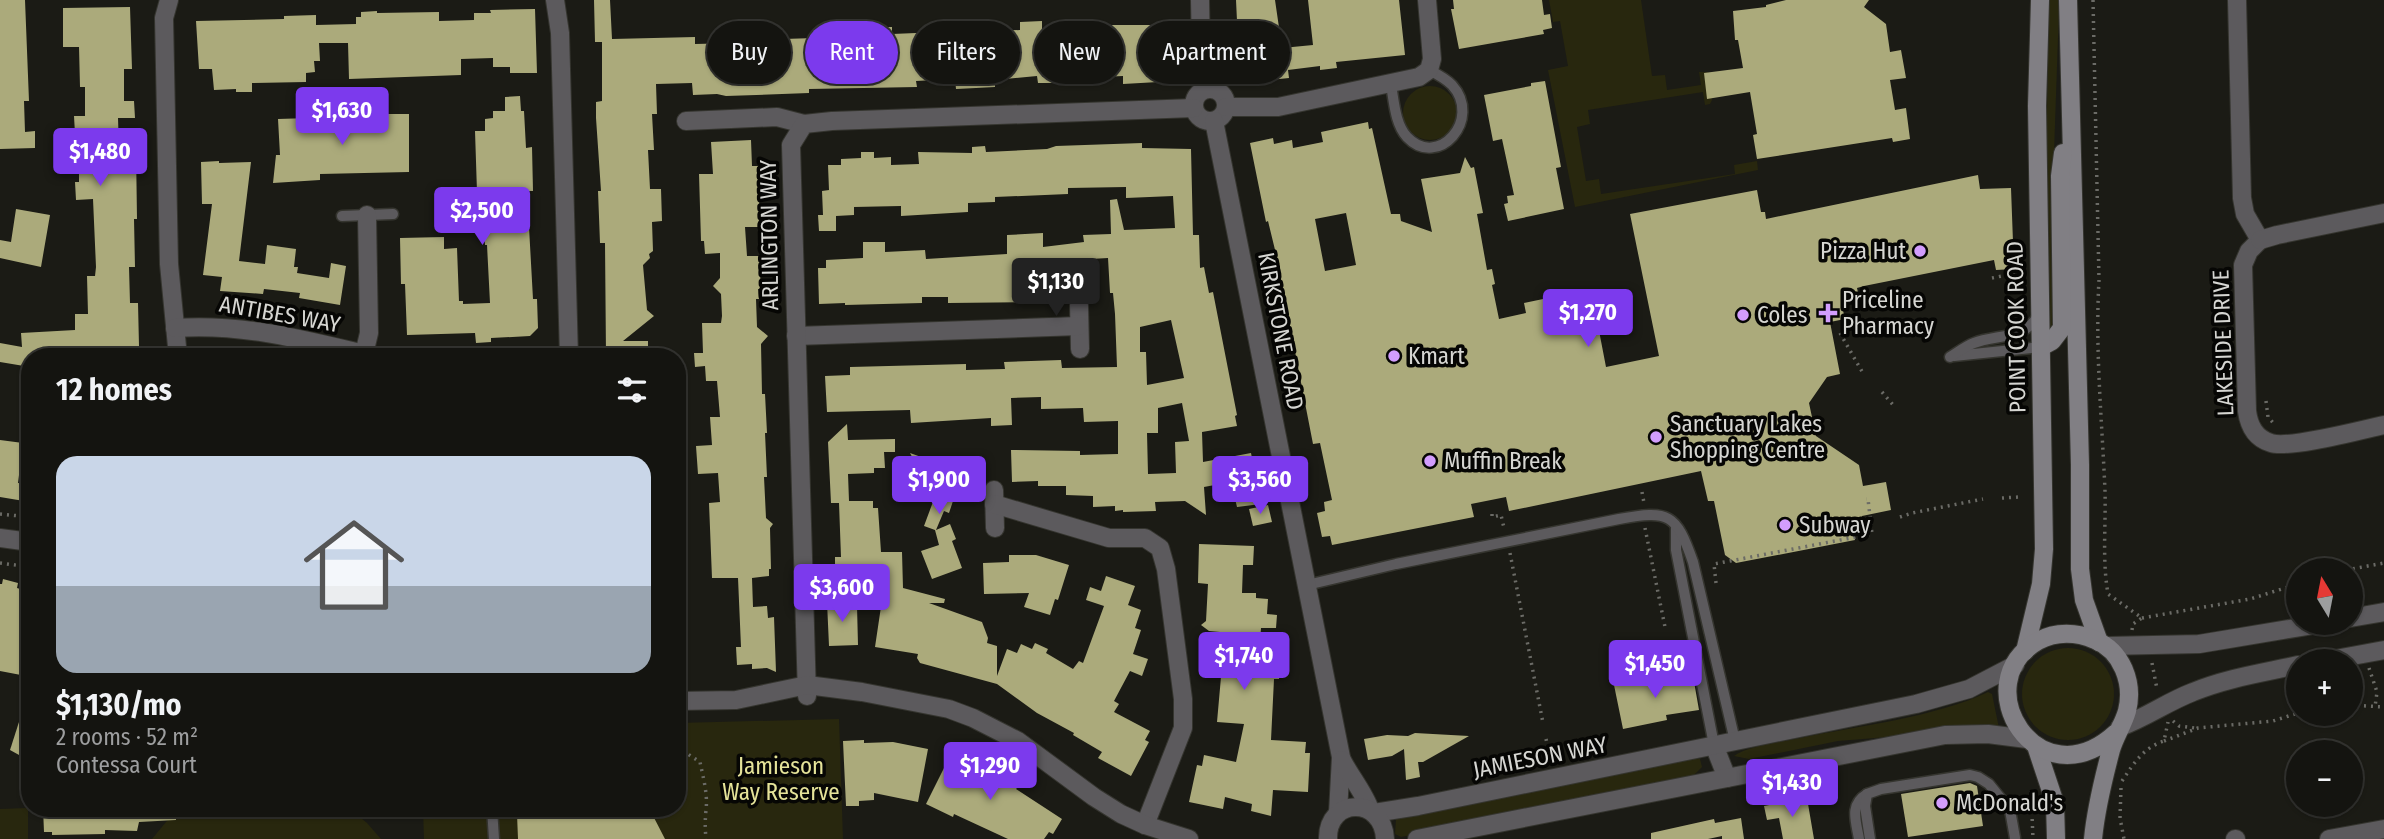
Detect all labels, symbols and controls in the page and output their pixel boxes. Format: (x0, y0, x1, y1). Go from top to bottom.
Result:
chip: Buy (707, 21, 791, 84)
chip: Rent (805, 21, 898, 84)
chip: Filters (912, 21, 1020, 84)
chip: New (1034, 21, 1124, 84)
chip: Apartment (1138, 21, 1290, 84)
pin: $1,630 (285, 88, 399, 147)
text: $1,630 (312, 96, 372, 124)
pin: $1,480 (43, 128, 157, 188)
text: $1,480 (69, 137, 131, 165)
street label: ARLINGTON WAY (754, 159, 784, 311)
pin: $2,500 (425, 188, 539, 247)
text: $2,500 (450, 196, 514, 224)
place label: Pizza Hut (1820, 237, 1906, 265)
street label: POINT COOK ROAD (2000, 241, 2032, 413)
marker: Pizza Hut (1912, 243, 1928, 259)
street label: KIRKSTONE ROAD (1252, 250, 1310, 412)
pin: $1,130 (999, 258, 1113, 318)
text: $1,130 (1028, 267, 1084, 295)
street label: LAKESIDE DRIVE (2206, 269, 2240, 417)
place label: Priceline Pharmacy (1842, 286, 1935, 340)
street label: ANTIBES WAY (217, 290, 343, 339)
pin: $1,270 (1531, 290, 1645, 349)
text: $1,270 (1559, 298, 1617, 326)
place label: Coles (1757, 301, 1808, 329)
marker: Priceline Pharmacy (1820, 305, 1836, 321)
marker: Coles (1735, 307, 1751, 323)
place label: Kmart (1408, 342, 1465, 370)
marker: Kmart (1386, 348, 1402, 364)
icon: filters (613, 371, 651, 409)
text: 12 homes (56, 372, 172, 408)
place label: Sanctuary Lakes Shopping Centre (1670, 410, 1825, 464)
marker: Sanctuary Lakes Shopping Centre (1648, 429, 1664, 445)
place label: Muffin Break (1444, 447, 1562, 475)
marker: Muffin Break (1422, 453, 1438, 469)
pin: $1,900 (882, 456, 996, 516)
pin: $3,560 (1203, 456, 1317, 516)
text: $1,900 (908, 465, 970, 493)
text: $3,560 (1228, 465, 1292, 493)
icon: home (291, 502, 417, 628)
place label: Subway (1799, 511, 1871, 539)
marker: Subway (1777, 517, 1793, 533)
north arrow (2286, 558, 2362, 635)
map controls (2286, 558, 2363, 817)
pin: $3,600 (785, 564, 899, 624)
text: $3,600 (810, 573, 874, 601)
pin: $1,740 (1187, 632, 1301, 692)
pin: $1,450 (1598, 640, 1712, 700)
text: $1,740 (1214, 641, 1274, 669)
text: $1,450 (1625, 649, 1685, 677)
button: + (2286, 649, 2363, 726)
text: $1,130/mo (56, 687, 182, 723)
text: 2 rooms · 52 m² (56, 723, 198, 751)
street label: JAMIESON WAY (1470, 730, 1610, 784)
button: − (2286, 740, 2363, 817)
pin: $1,290 (933, 742, 1047, 802)
text: Contessa Court (56, 751, 197, 779)
text: $1,290 (960, 751, 1020, 779)
park label: Jamieson Way Reserve (722, 752, 840, 806)
pin: $1,430 (1735, 760, 1849, 819)
text: $1,430 (1762, 768, 1822, 796)
place label: McDonald's (1956, 789, 2064, 817)
marker: McDonald's (1934, 795, 1950, 811)

